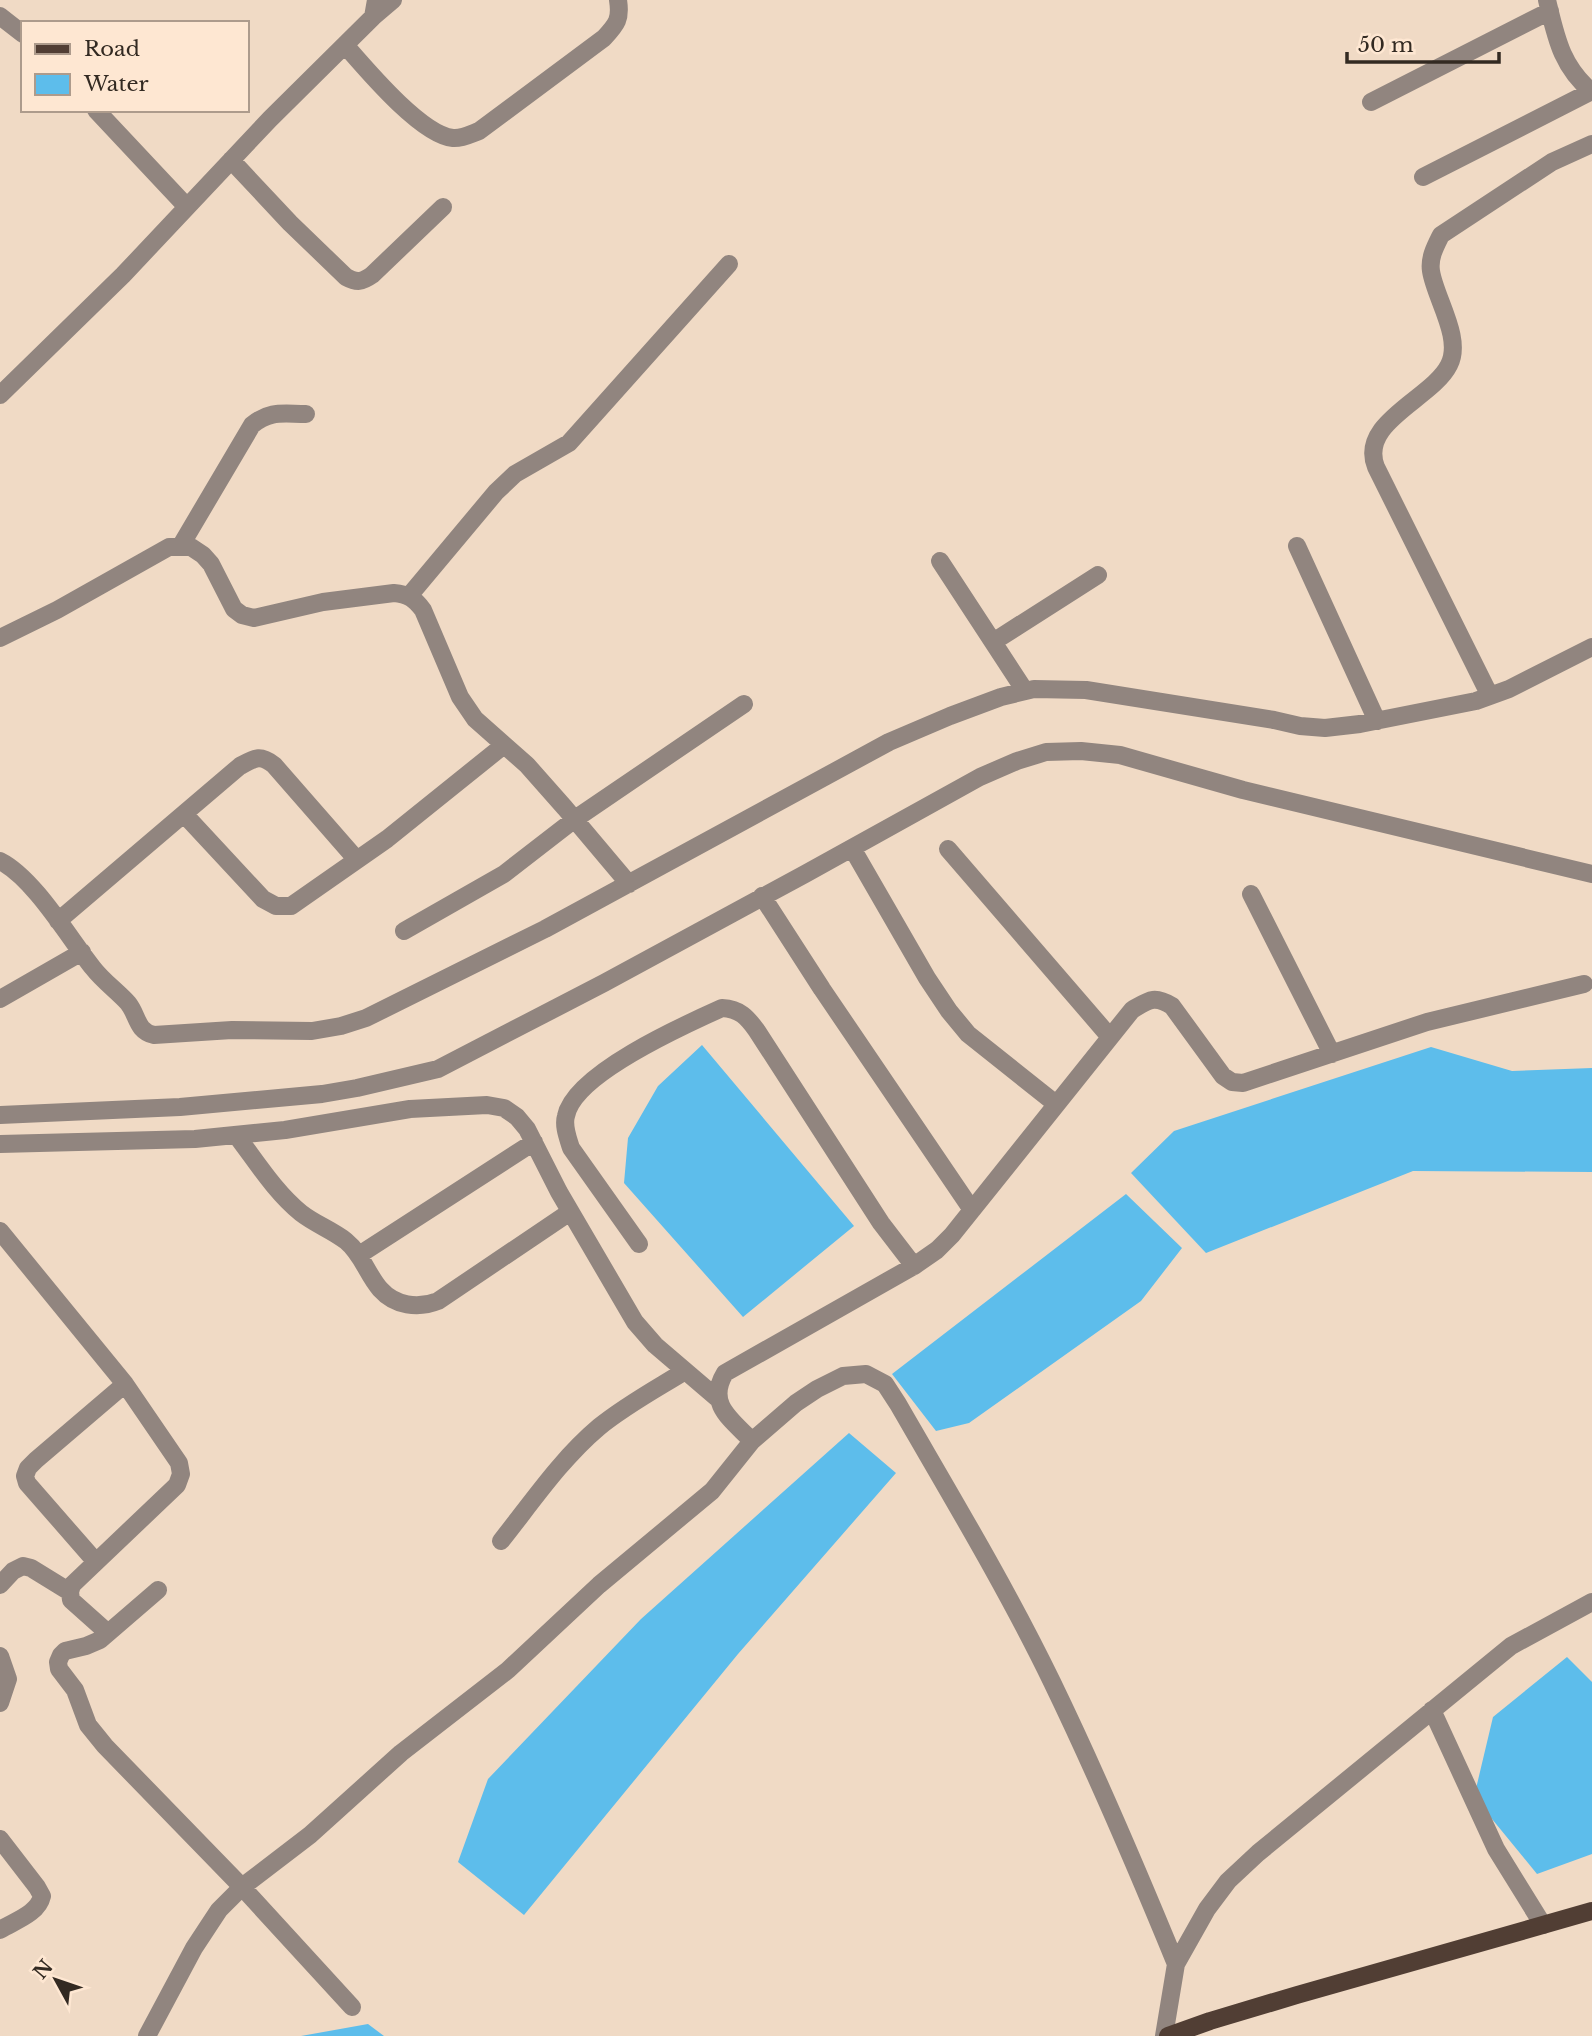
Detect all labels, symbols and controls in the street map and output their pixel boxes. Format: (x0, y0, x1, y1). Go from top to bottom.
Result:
legend (21, 21, 248, 112)
scale bar (1347, 21, 1499, 65)
text: 50 m (1358, 32, 1414, 58)
text: Road (84, 36, 140, 62)
text: Water (83, 71, 148, 97)
north arrow (21, 1945, 91, 2015)
text: N (29, 1955, 58, 1984)

